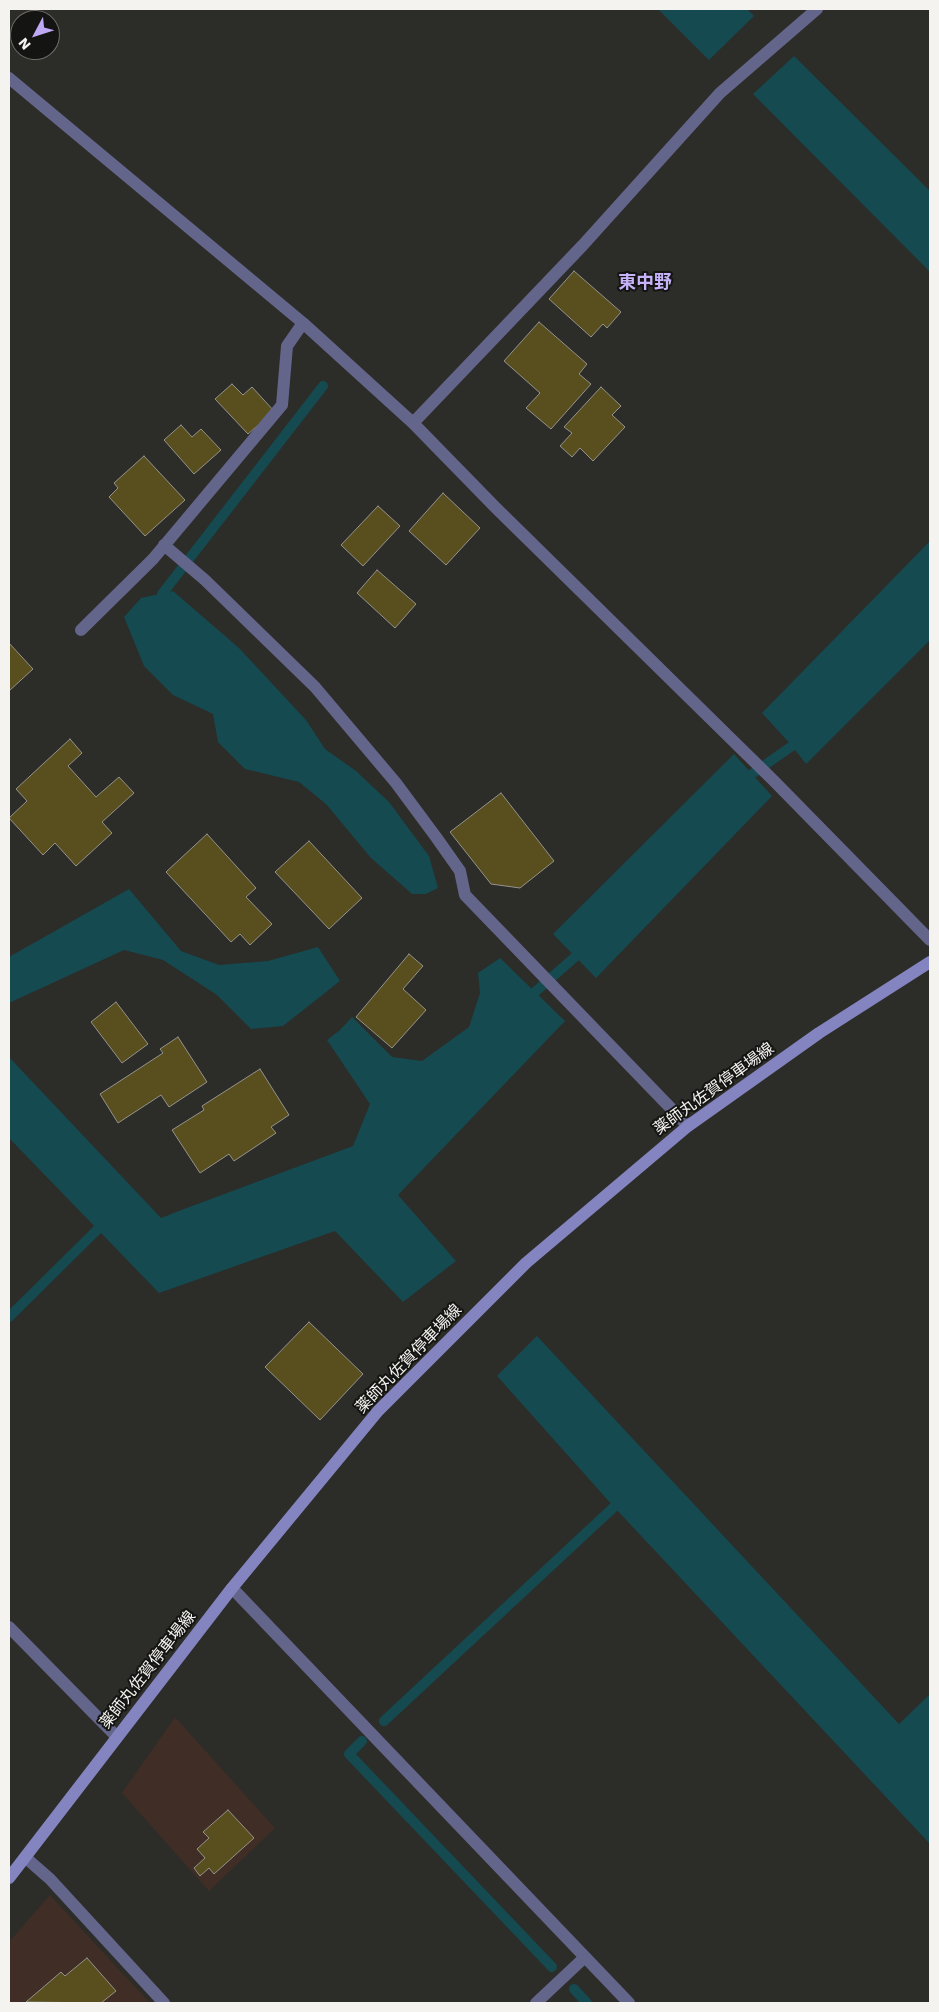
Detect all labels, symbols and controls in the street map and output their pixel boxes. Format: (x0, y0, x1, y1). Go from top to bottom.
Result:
north arrow (10, 10, 60, 60)
text: N (15, 35, 34, 53)
district label: 東中野 (618, 272, 672, 294)
street label: 薬師丸佐賀停車場線 (650, 1039, 778, 1139)
street label: 薬師丸佐賀停車場線 (352, 1301, 466, 1417)
street label: 薬師丸佐賀停車場線 (96, 1607, 200, 1733)

